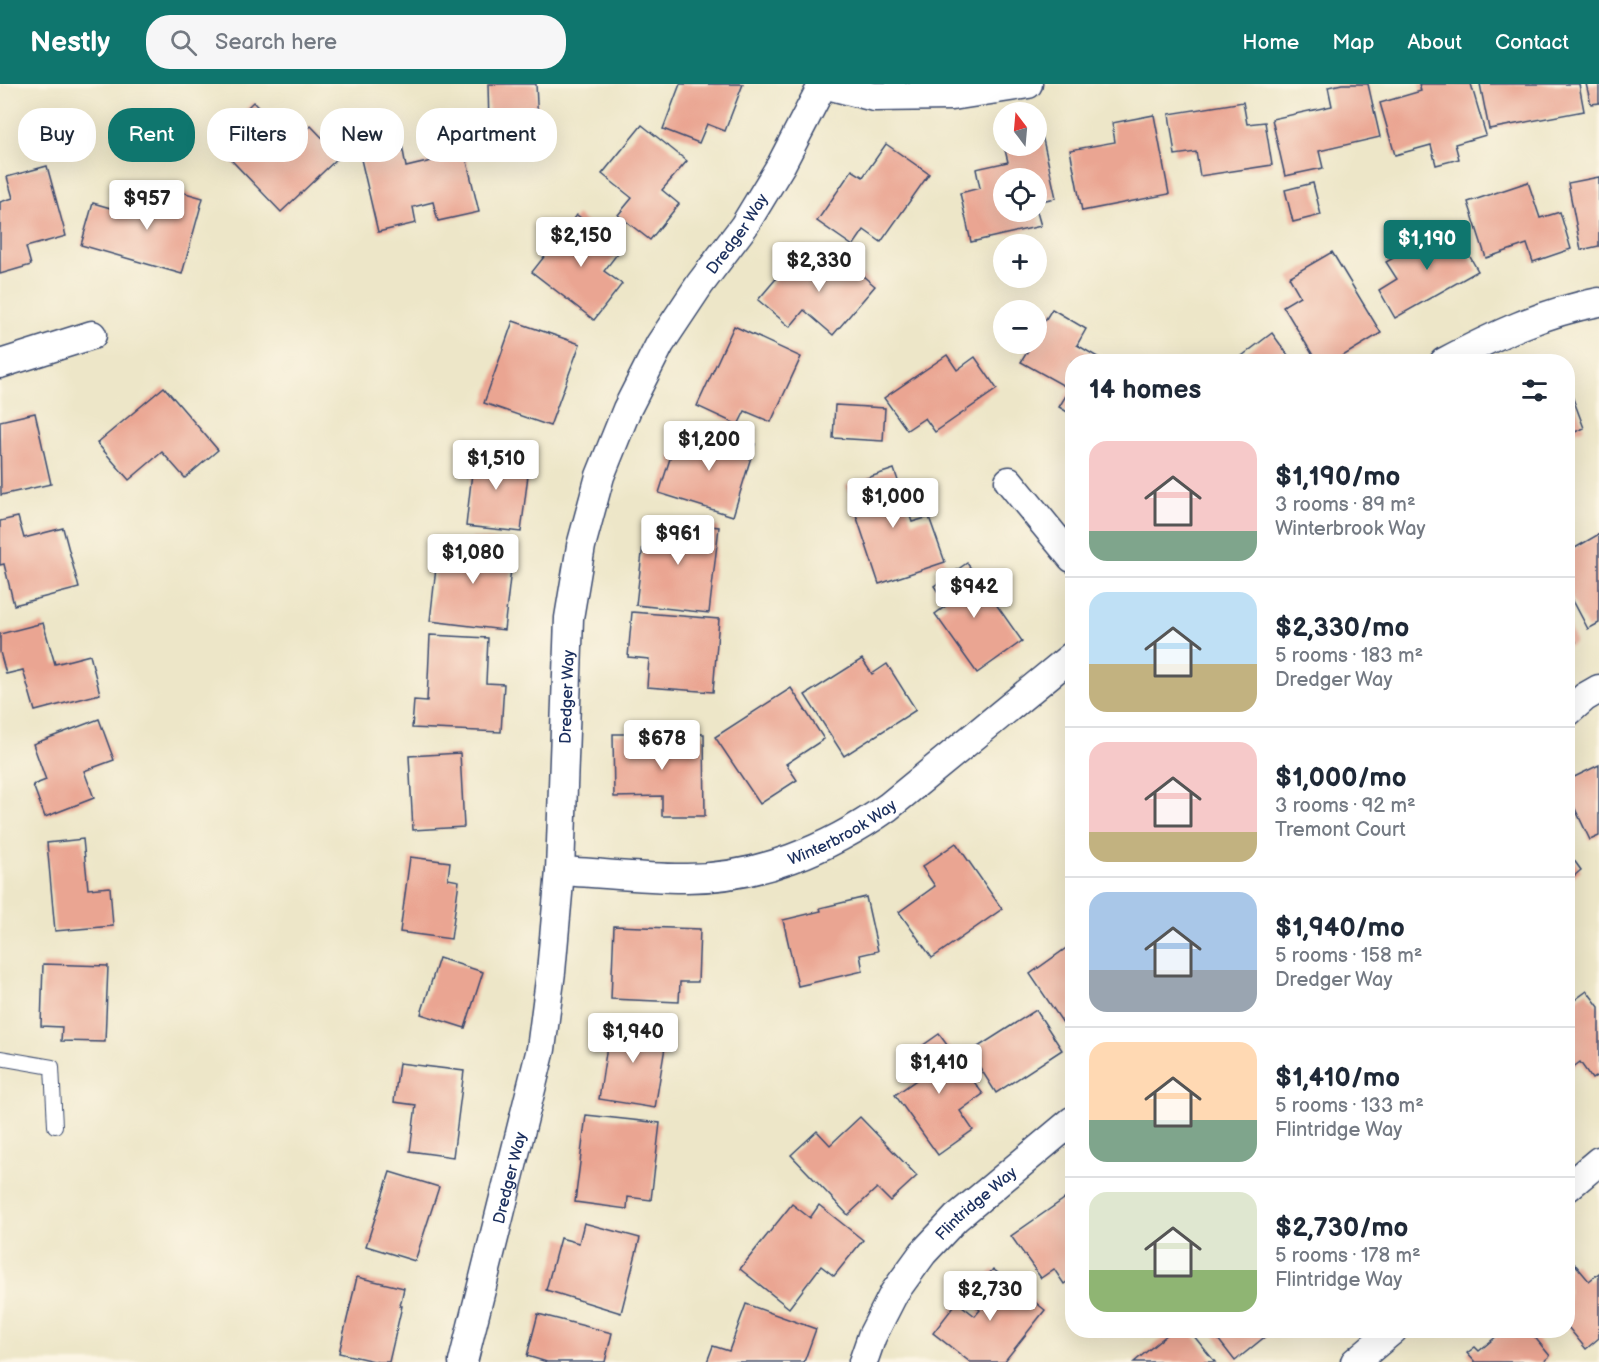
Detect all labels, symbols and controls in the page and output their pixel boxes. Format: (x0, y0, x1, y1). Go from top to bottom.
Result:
search box (146, 15, 566, 69)
text: Nestly (30, 26, 110, 59)
icon: search (167, 26, 200, 59)
text: Search here (215, 29, 337, 56)
text: Home (1242, 30, 1299, 55)
text: Map (1332, 30, 1374, 55)
text: About (1407, 30, 1462, 55)
text: Contact (1495, 30, 1569, 55)
north arrow (993, 102, 1047, 156)
map controls (993, 102, 1047, 354)
chip: Buy (18, 108, 96, 162)
chip: Rent (108, 108, 195, 162)
chip: Filters (207, 108, 308, 162)
chip: New (320, 108, 404, 162)
chip: Apartment (416, 108, 557, 162)
button: locate (993, 168, 1047, 222)
pin: $957 (111, 180, 183, 231)
text: $957 (123, 187, 171, 211)
street label: Dredger Way (703, 190, 773, 278)
pin: $2,150 (532, 217, 630, 268)
pin: $1,190 (1378, 220, 1476, 271)
text: $2,150 (550, 224, 612, 248)
text: $1,190 (1398, 227, 1456, 251)
button: + (993, 234, 1047, 288)
pin: $2,330 (770, 242, 868, 293)
text: $2,330 (786, 249, 852, 273)
button: − (993, 300, 1047, 354)
icon: filters (1518, 374, 1551, 407)
text: 14 homes (1089, 375, 1201, 406)
pin: $1,200 (660, 421, 758, 472)
text: $1,200 (678, 428, 740, 452)
pin: $1,510 (447, 440, 545, 491)
text: $1,510 (467, 447, 525, 471)
text: $1,190/mo (1275, 462, 1400, 493)
icon: home (1137, 465, 1209, 537)
pin: $1,000 (844, 478, 942, 529)
text: $1,000 (861, 485, 925, 509)
text: 3 rooms · 89 m² (1275, 493, 1416, 517)
pin: $961 (642, 515, 714, 566)
text: Winterbrook Way (1275, 517, 1426, 541)
text: $961 (655, 522, 701, 546)
pin: $1,080 (424, 534, 522, 585)
text: $1,080 (442, 541, 504, 565)
pin: $942 (938, 568, 1010, 619)
text: $942 (950, 575, 998, 599)
text: $2,330/mo (1275, 613, 1409, 644)
icon: home (1137, 616, 1209, 688)
text: 5 rooms · 183 m² (1275, 644, 1423, 668)
street label: Dredger Way (557, 649, 579, 744)
text: Dredger Way (1275, 668, 1392, 692)
pin: $678 (626, 720, 698, 771)
text: $678 (638, 727, 686, 751)
text: $1,000/mo (1275, 763, 1407, 794)
icon: home (1137, 766, 1209, 838)
text: 3 rooms · 92 m² (1275, 794, 1416, 818)
street label: Winterbrook Way (786, 796, 901, 870)
text: Tremont Court (1275, 818, 1406, 842)
text: $1,940/mo (1275, 913, 1405, 944)
icon: home (1137, 916, 1209, 988)
text: 5 rooms · 158 m² (1275, 944, 1422, 968)
text: Dredger Way (1275, 968, 1392, 992)
pin: $1,940 (584, 1013, 682, 1064)
text: $1,940 (602, 1020, 664, 1044)
pin: $1,410 (890, 1044, 988, 1095)
text: $1,410 (910, 1051, 968, 1075)
text: $1,410/mo (1275, 1063, 1400, 1094)
icon: home (1137, 1066, 1209, 1138)
text: 5 rooms · 133 m² (1275, 1094, 1424, 1118)
text: Flintridge Way (1275, 1118, 1402, 1142)
street label: Dredger Way (490, 1129, 531, 1226)
street label: Flintridge Way (932, 1163, 1022, 1245)
text: $2,730/mo (1275, 1213, 1408, 1244)
icon: home (1137, 1216, 1209, 1288)
text: 5 rooms · 178 m² (1275, 1244, 1421, 1268)
text: Flintridge Way (1275, 1268, 1402, 1292)
pin: $2,730 (941, 1271, 1039, 1322)
text: $2,730 (958, 1278, 1022, 1302)

